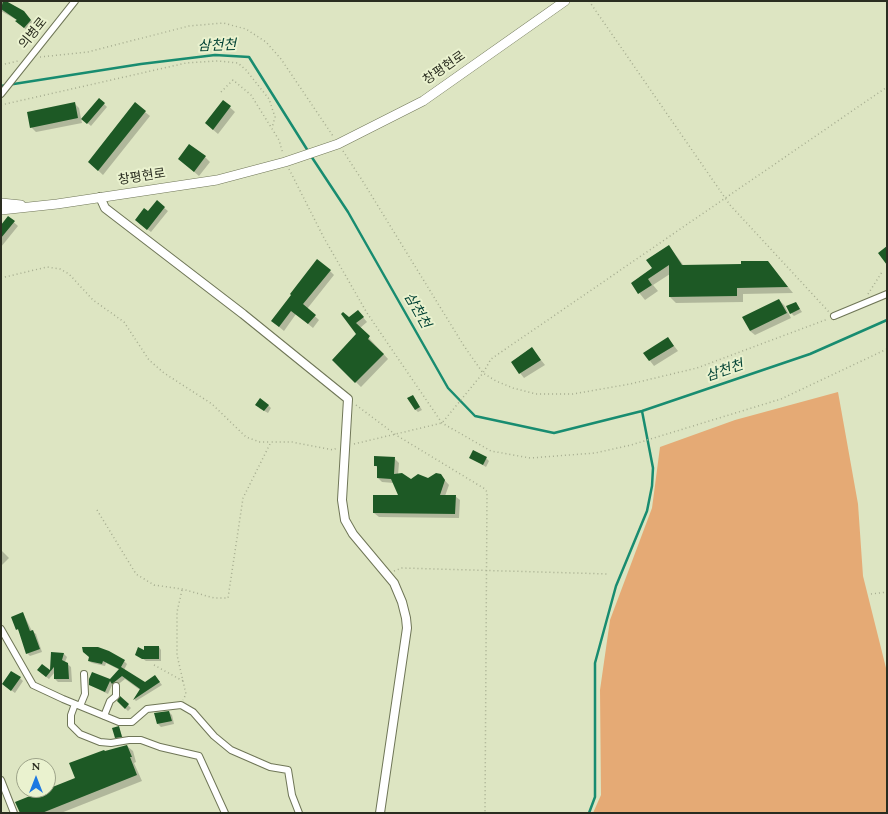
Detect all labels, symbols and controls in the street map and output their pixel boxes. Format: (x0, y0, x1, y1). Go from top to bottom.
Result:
street label: 의병로 (17, 15, 51, 53)
water label: 삼천천 (197, 38, 237, 56)
street label: 창평현로 (421, 49, 469, 89)
street label: 창평현로 (117, 167, 167, 189)
water label: 삼천천 (399, 290, 433, 332)
water label: 삼천천 (704, 358, 746, 386)
north arrow (16, 758, 56, 798)
text: N (32, 758, 40, 775)

